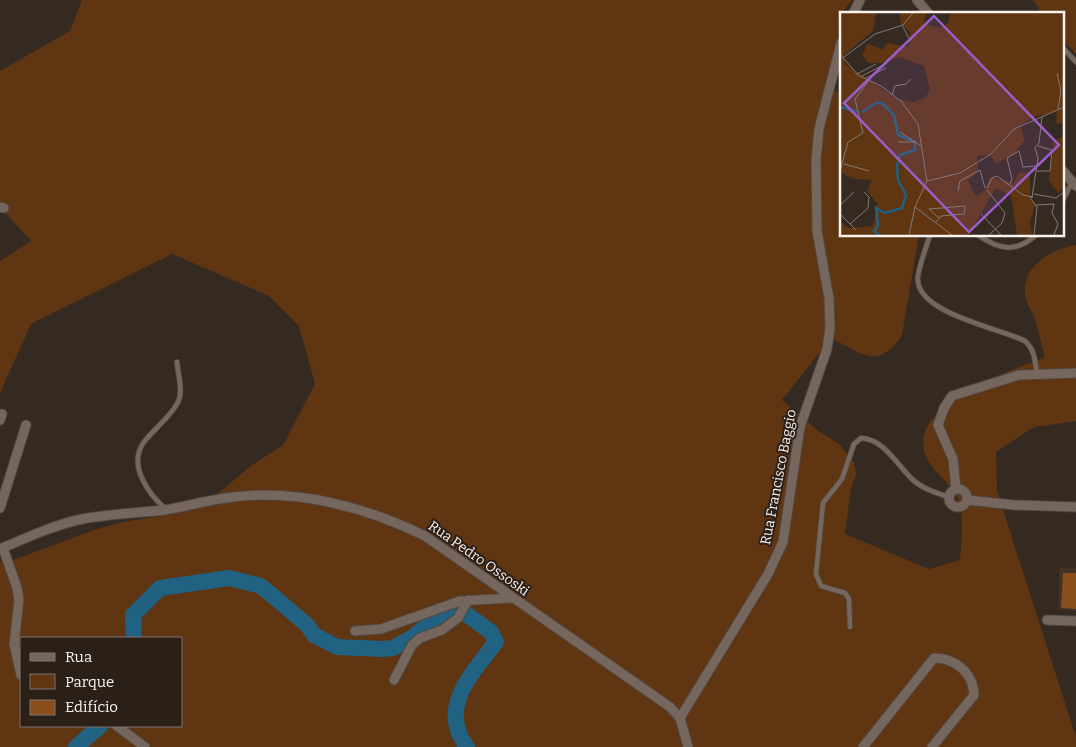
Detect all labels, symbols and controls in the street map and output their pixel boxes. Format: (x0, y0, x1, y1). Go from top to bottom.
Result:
inset map (840, 12, 1064, 236)
street label: Rua Francisco Baggio (757, 408, 800, 546)
street label: Rua Pedro Ossoski (425, 517, 532, 600)
legend (20, 637, 182, 727)
text: Rua (65, 648, 92, 666)
text: Parque (65, 673, 114, 691)
text: Edifício (65, 698, 118, 716)

